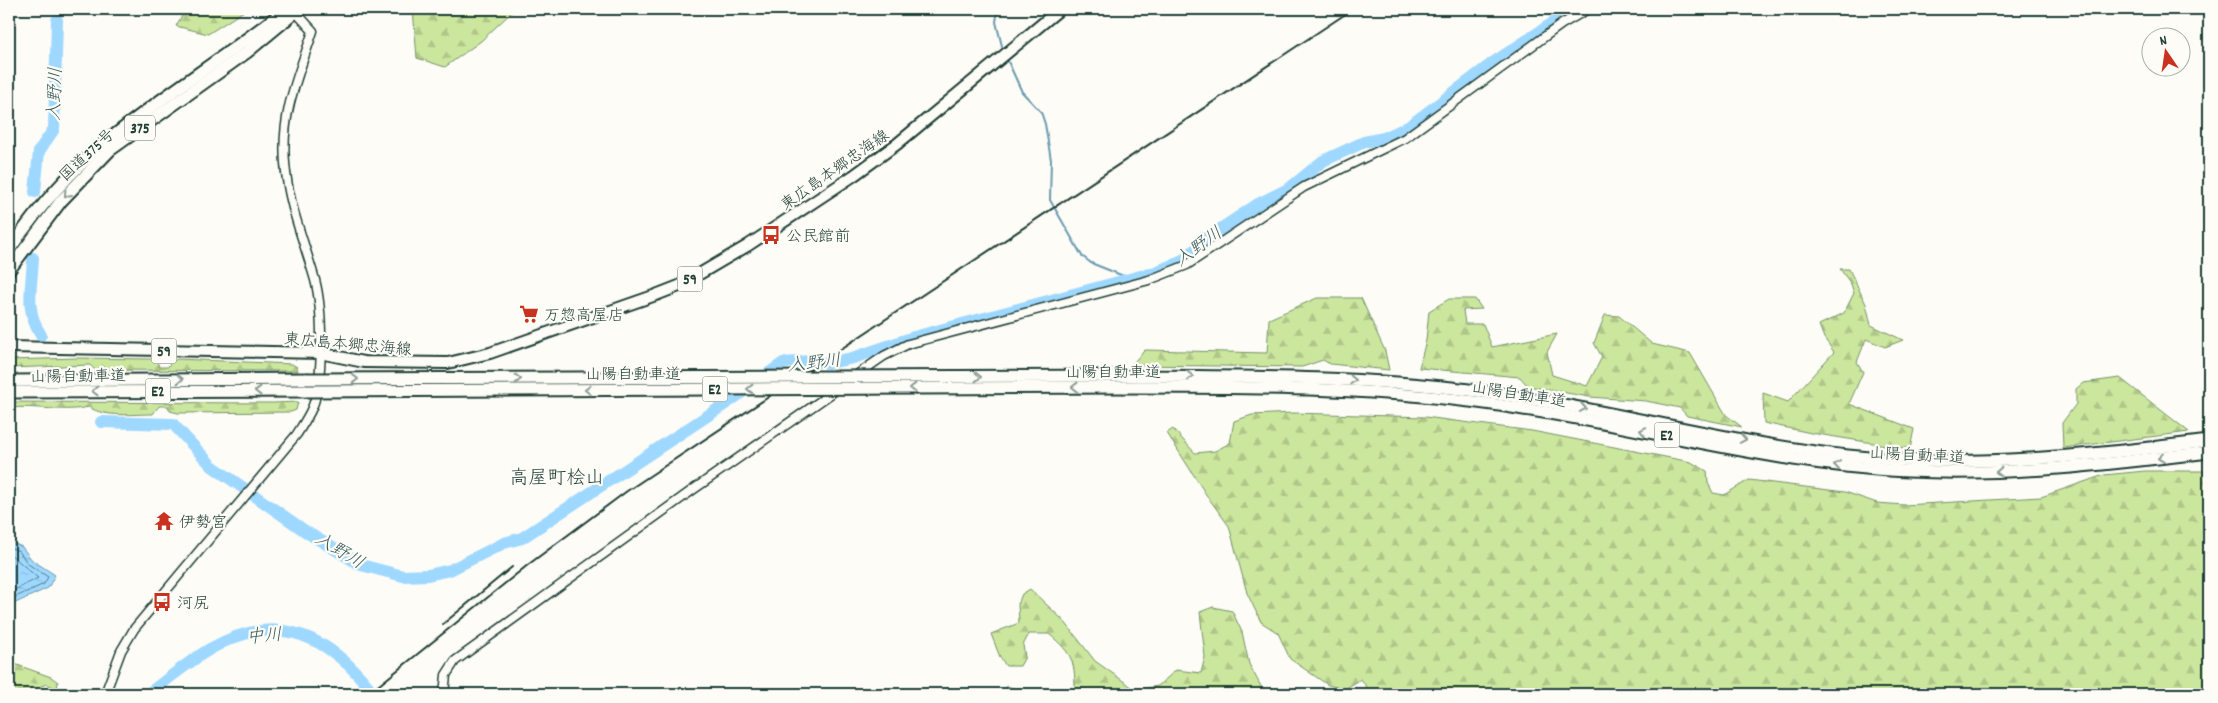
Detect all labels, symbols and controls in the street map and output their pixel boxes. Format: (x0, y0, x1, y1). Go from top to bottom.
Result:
north arrow (2140, 28, 2190, 78)
text: N (2158, 31, 2169, 52)
water label: 入野川 (43, 67, 70, 122)
road number: 375 (125, 116, 155, 140)
street label: 国道375号 (55, 124, 121, 188)
street label: 東広島本郷忠海線 (776, 125, 894, 217)
one-way arrow (64, 188, 73, 197)
water label: 入野川 (1170, 222, 1229, 274)
bus stop icon: 公民館前 (760, 224, 782, 246)
place label: 公民館前 (786, 226, 850, 249)
road number: 59 (678, 266, 702, 292)
supermarket icon: 万惣高屋店 (518, 303, 540, 325)
place label: 万惣高屋店 (544, 305, 624, 328)
street label: 東広島本郷忠海線 (283, 328, 413, 363)
road number: 59 (152, 338, 176, 364)
water label: 入野川 (786, 349, 842, 380)
street label: 山陽自動車道 (1065, 362, 1161, 385)
street label: 山陽自動車道 (585, 364, 681, 387)
street label: 山陽自動車道 (30, 365, 126, 390)
one-way arrow (1186, 371, 1194, 381)
one-way arrow (974, 372, 982, 382)
one-way arrow (176, 374, 184, 384)
one-way arrow (352, 374, 360, 384)
one-way arrow (514, 374, 522, 384)
one-way arrow (1349, 374, 1357, 385)
road number: E2 (702, 376, 728, 402)
street label: 山陽自動車道 (1469, 377, 1568, 414)
road number: E2 (146, 378, 170, 404)
one-way arrow (1071, 382, 1078, 392)
one-way arrow (908, 383, 916, 393)
one-way arrow (746, 384, 754, 394)
one-way arrow (583, 385, 591, 395)
one-way arrow (91, 386, 98, 396)
one-way arrow (253, 386, 261, 396)
one-way arrow (1579, 403, 1588, 413)
road number: E2 (1654, 422, 1680, 448)
one-way arrow (1638, 426, 1647, 436)
one-way arrow (1738, 434, 1747, 444)
street label: 山陽自動車道 (1868, 442, 1965, 470)
one-way arrow (2157, 452, 2165, 463)
one-way arrow (1833, 461, 1841, 471)
district label: 高屋町桧山 (509, 466, 605, 493)
one-way arrow (1995, 467, 2003, 478)
temple icon: 伊勢宮 (153, 510, 175, 532)
place label: 伊勢宮 (179, 512, 227, 535)
water label: 入野川 (309, 528, 368, 577)
bus stop icon: 河尻 (151, 591, 173, 613)
place label: 河尻 (177, 593, 209, 616)
water label: 中川 (245, 623, 283, 652)

